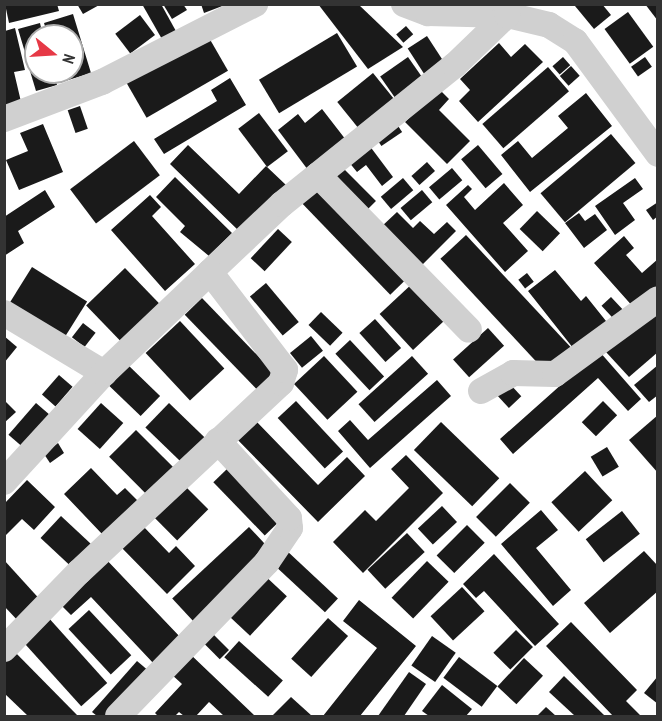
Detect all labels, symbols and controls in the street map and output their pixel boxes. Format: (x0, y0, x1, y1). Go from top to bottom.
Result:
north arrow (24, 24, 84, 84)
text: N (58, 52, 80, 66)

